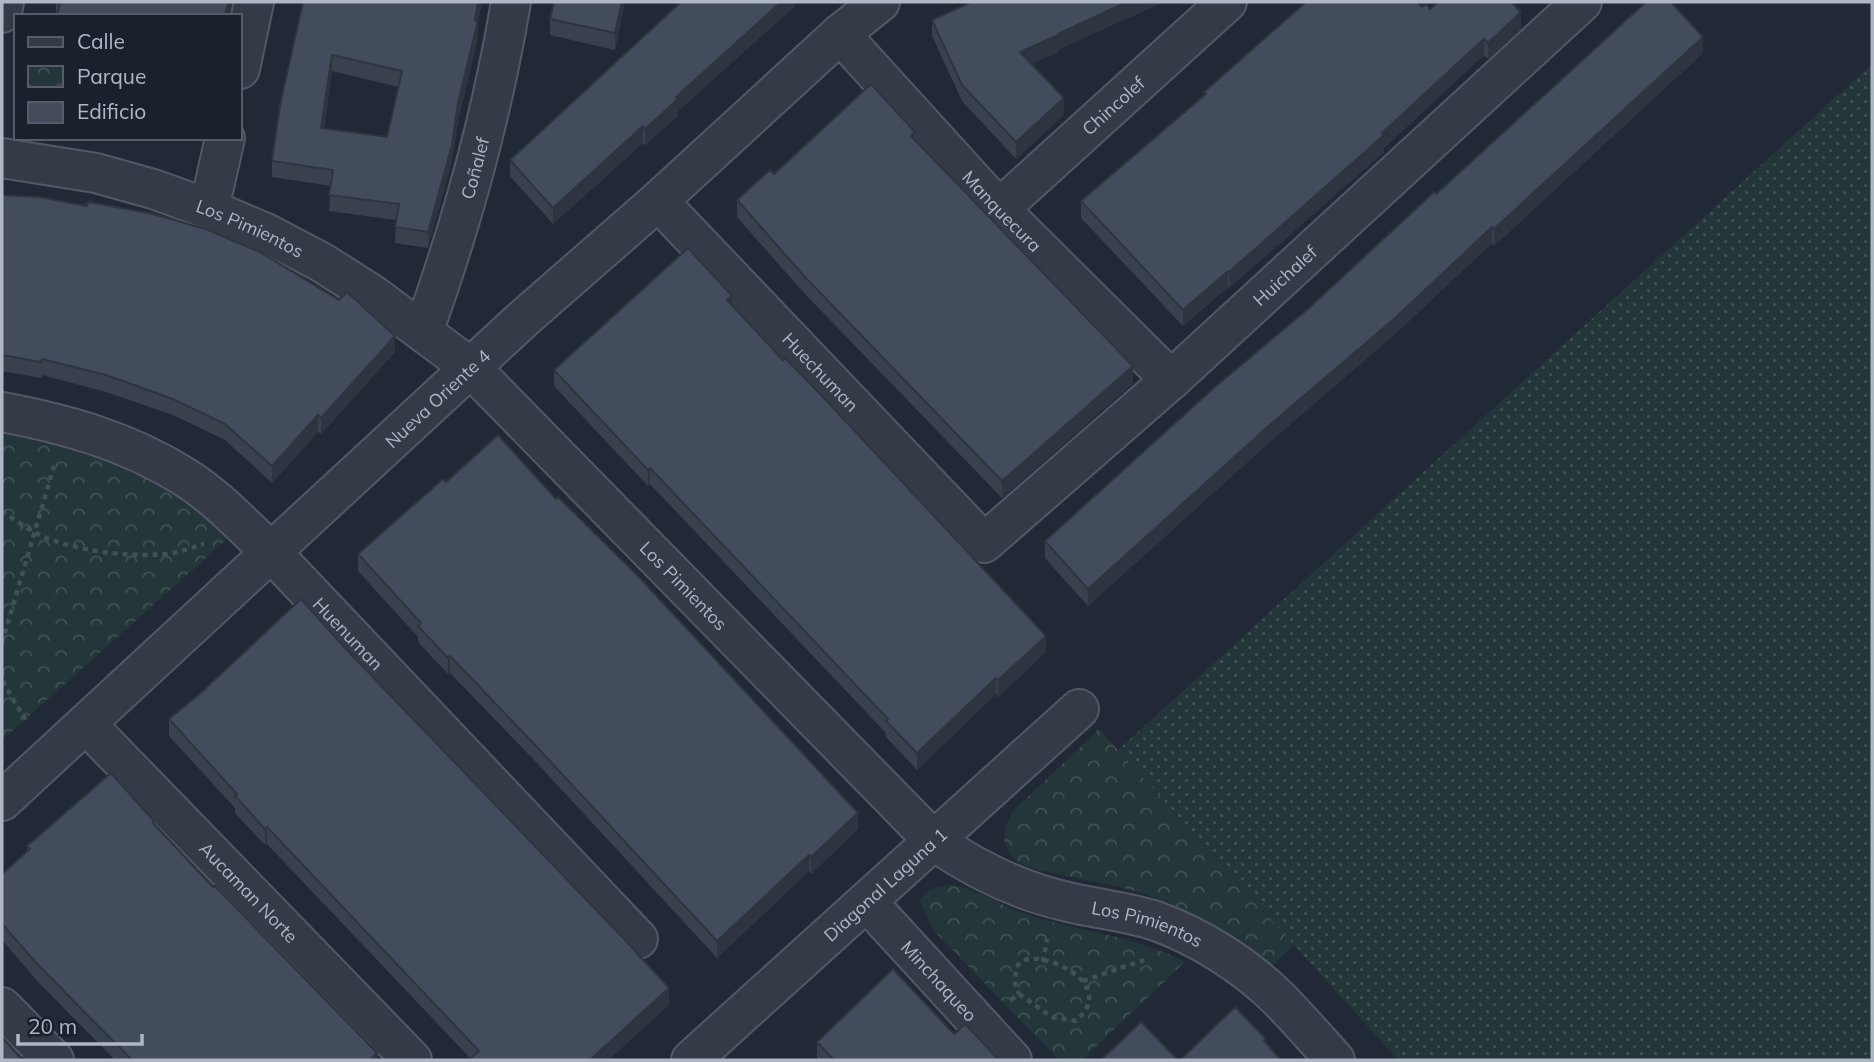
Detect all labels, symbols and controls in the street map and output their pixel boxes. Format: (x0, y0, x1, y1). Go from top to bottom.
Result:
legend (14, 14, 242, 140)
text: Calle (77, 28, 125, 54)
text: Parque (77, 63, 146, 89)
street label: Chincolef (1077, 71, 1150, 140)
text: Edificio (77, 98, 146, 124)
street label: Coñalef (455, 134, 494, 202)
street label: Manquecura (958, 165, 1047, 256)
street label: Los Pimientos (193, 194, 308, 262)
street label: Huichalef (1248, 240, 1322, 311)
street label: Huechuman (778, 327, 864, 416)
street label: Nueva Oriente 4 (380, 344, 495, 453)
street label: Los Pimientos (635, 536, 733, 635)
street label: Huenuman (308, 592, 388, 675)
street label: Diagonal Laguna 1 (819, 822, 952, 946)
street label: Aucaman Norte (195, 837, 303, 947)
street label: Los Pimientos (1090, 896, 1207, 952)
street label: Minchaqueo (896, 936, 982, 1026)
scale bar (18, 1002, 142, 1046)
text: 20 m (28, 1013, 77, 1039)

